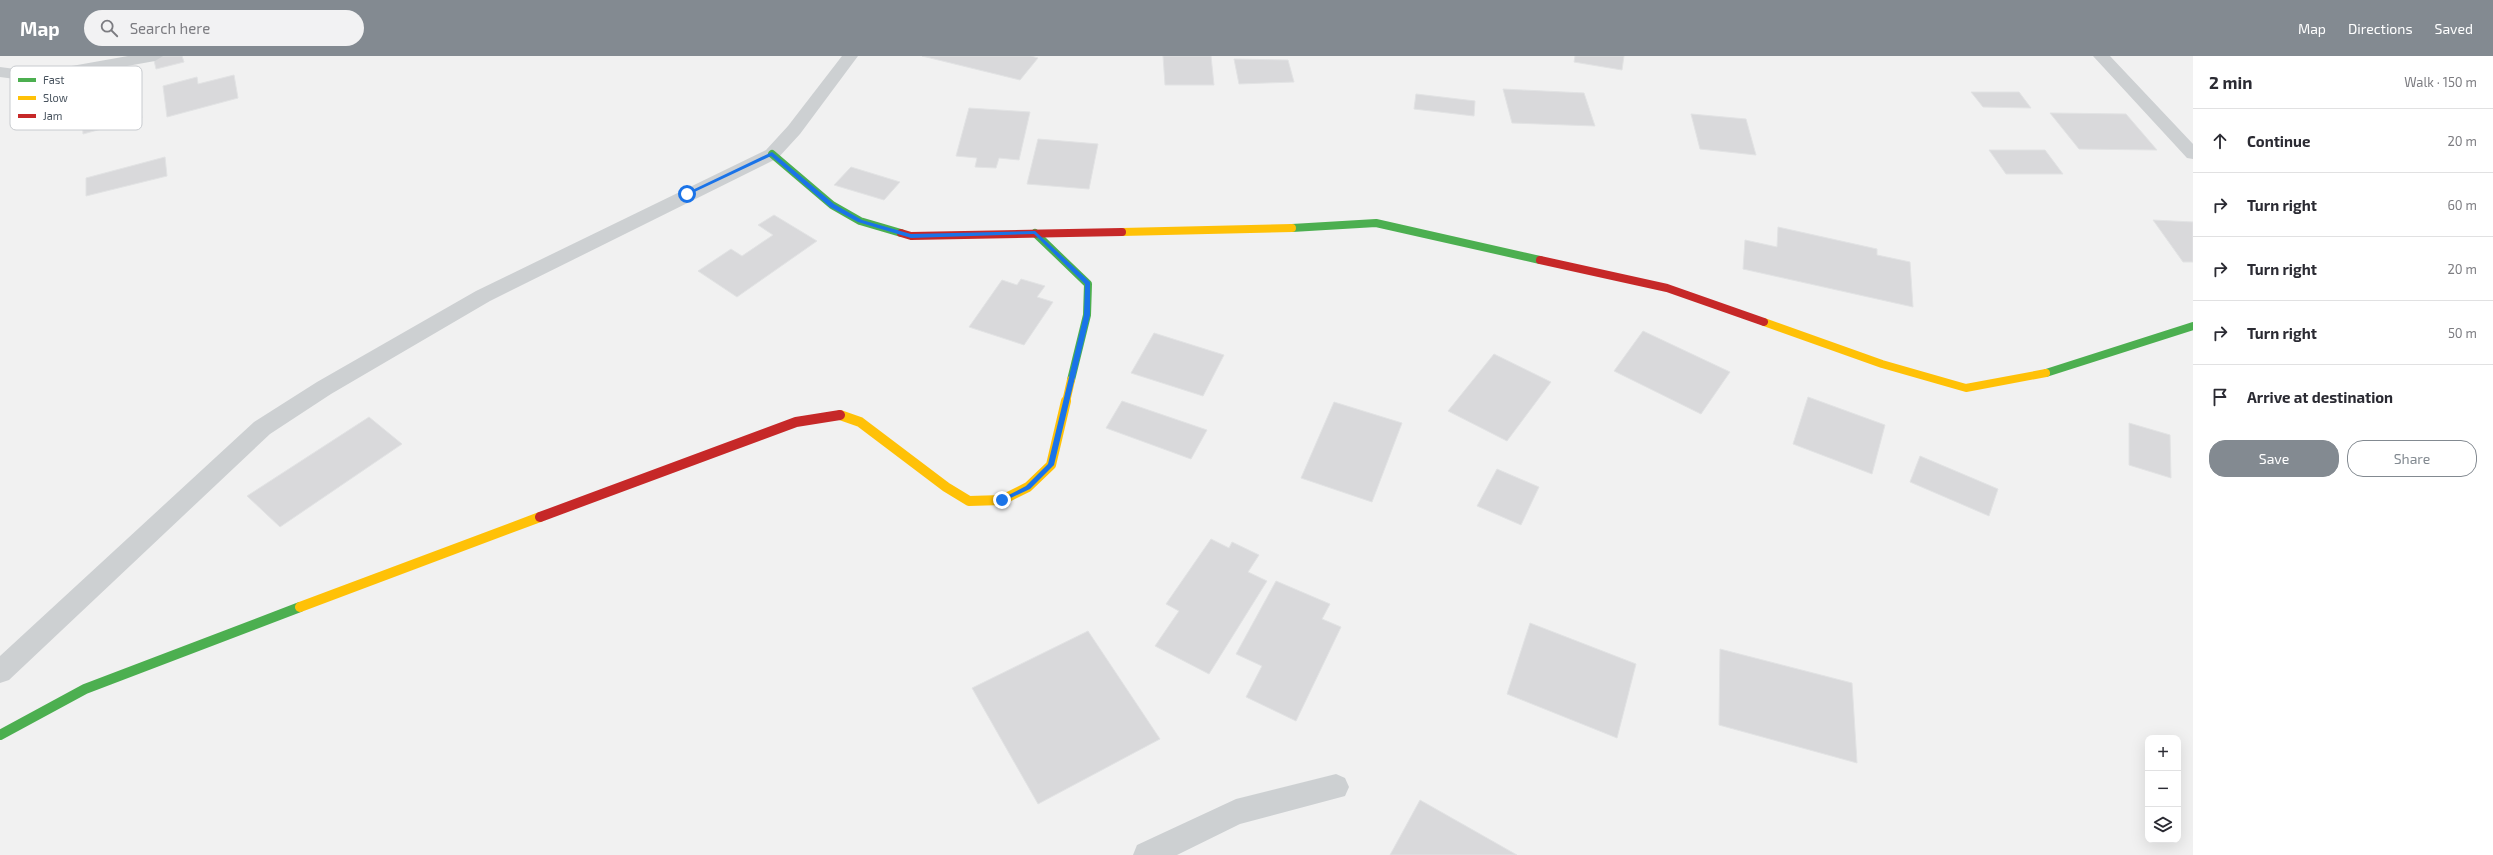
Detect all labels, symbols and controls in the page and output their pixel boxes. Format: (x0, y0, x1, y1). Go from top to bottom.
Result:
search box (84, 10, 364, 46)
text: Map (20, 17, 60, 40)
icon: search (98, 17, 120, 39)
text: Search here (130, 19, 210, 37)
text: Map (2298, 20, 2326, 37)
text: Directions (2348, 20, 2413, 37)
text: Saved (2435, 20, 2473, 37)
legend (10, 66, 142, 130)
text: 2 min (2209, 72, 2252, 92)
text: Fast (43, 73, 65, 86)
text: Walk · 150 m (2404, 74, 2477, 90)
text: Slow (43, 91, 68, 104)
text: Jam (43, 109, 62, 122)
icon: ahead (2209, 130, 2231, 152)
text: Continue (2247, 132, 2310, 150)
text: 20 m (2448, 133, 2477, 149)
route start (678, 185, 696, 203)
icon: right (2209, 194, 2231, 216)
text: Turn right (2247, 196, 2317, 214)
text: 60 m (2447, 197, 2477, 213)
icon: right (2209, 258, 2231, 280)
text: Turn right (2247, 260, 2317, 278)
text: 20 m (2448, 261, 2477, 277)
icon: right (2209, 322, 2231, 344)
text: Turn right (2247, 324, 2317, 342)
text: 50 m (2448, 325, 2477, 341)
icon: arrive (2209, 386, 2231, 408)
text: Arrive at destination (2247, 388, 2393, 406)
button: Save (2209, 440, 2339, 477)
button: Share (2347, 440, 2477, 477)
route end (993, 491, 1011, 509)
map controls (2145, 735, 2181, 843)
button: + (2145, 735, 2181, 771)
button: − (2145, 771, 2181, 807)
button: layers (2145, 807, 2181, 843)

